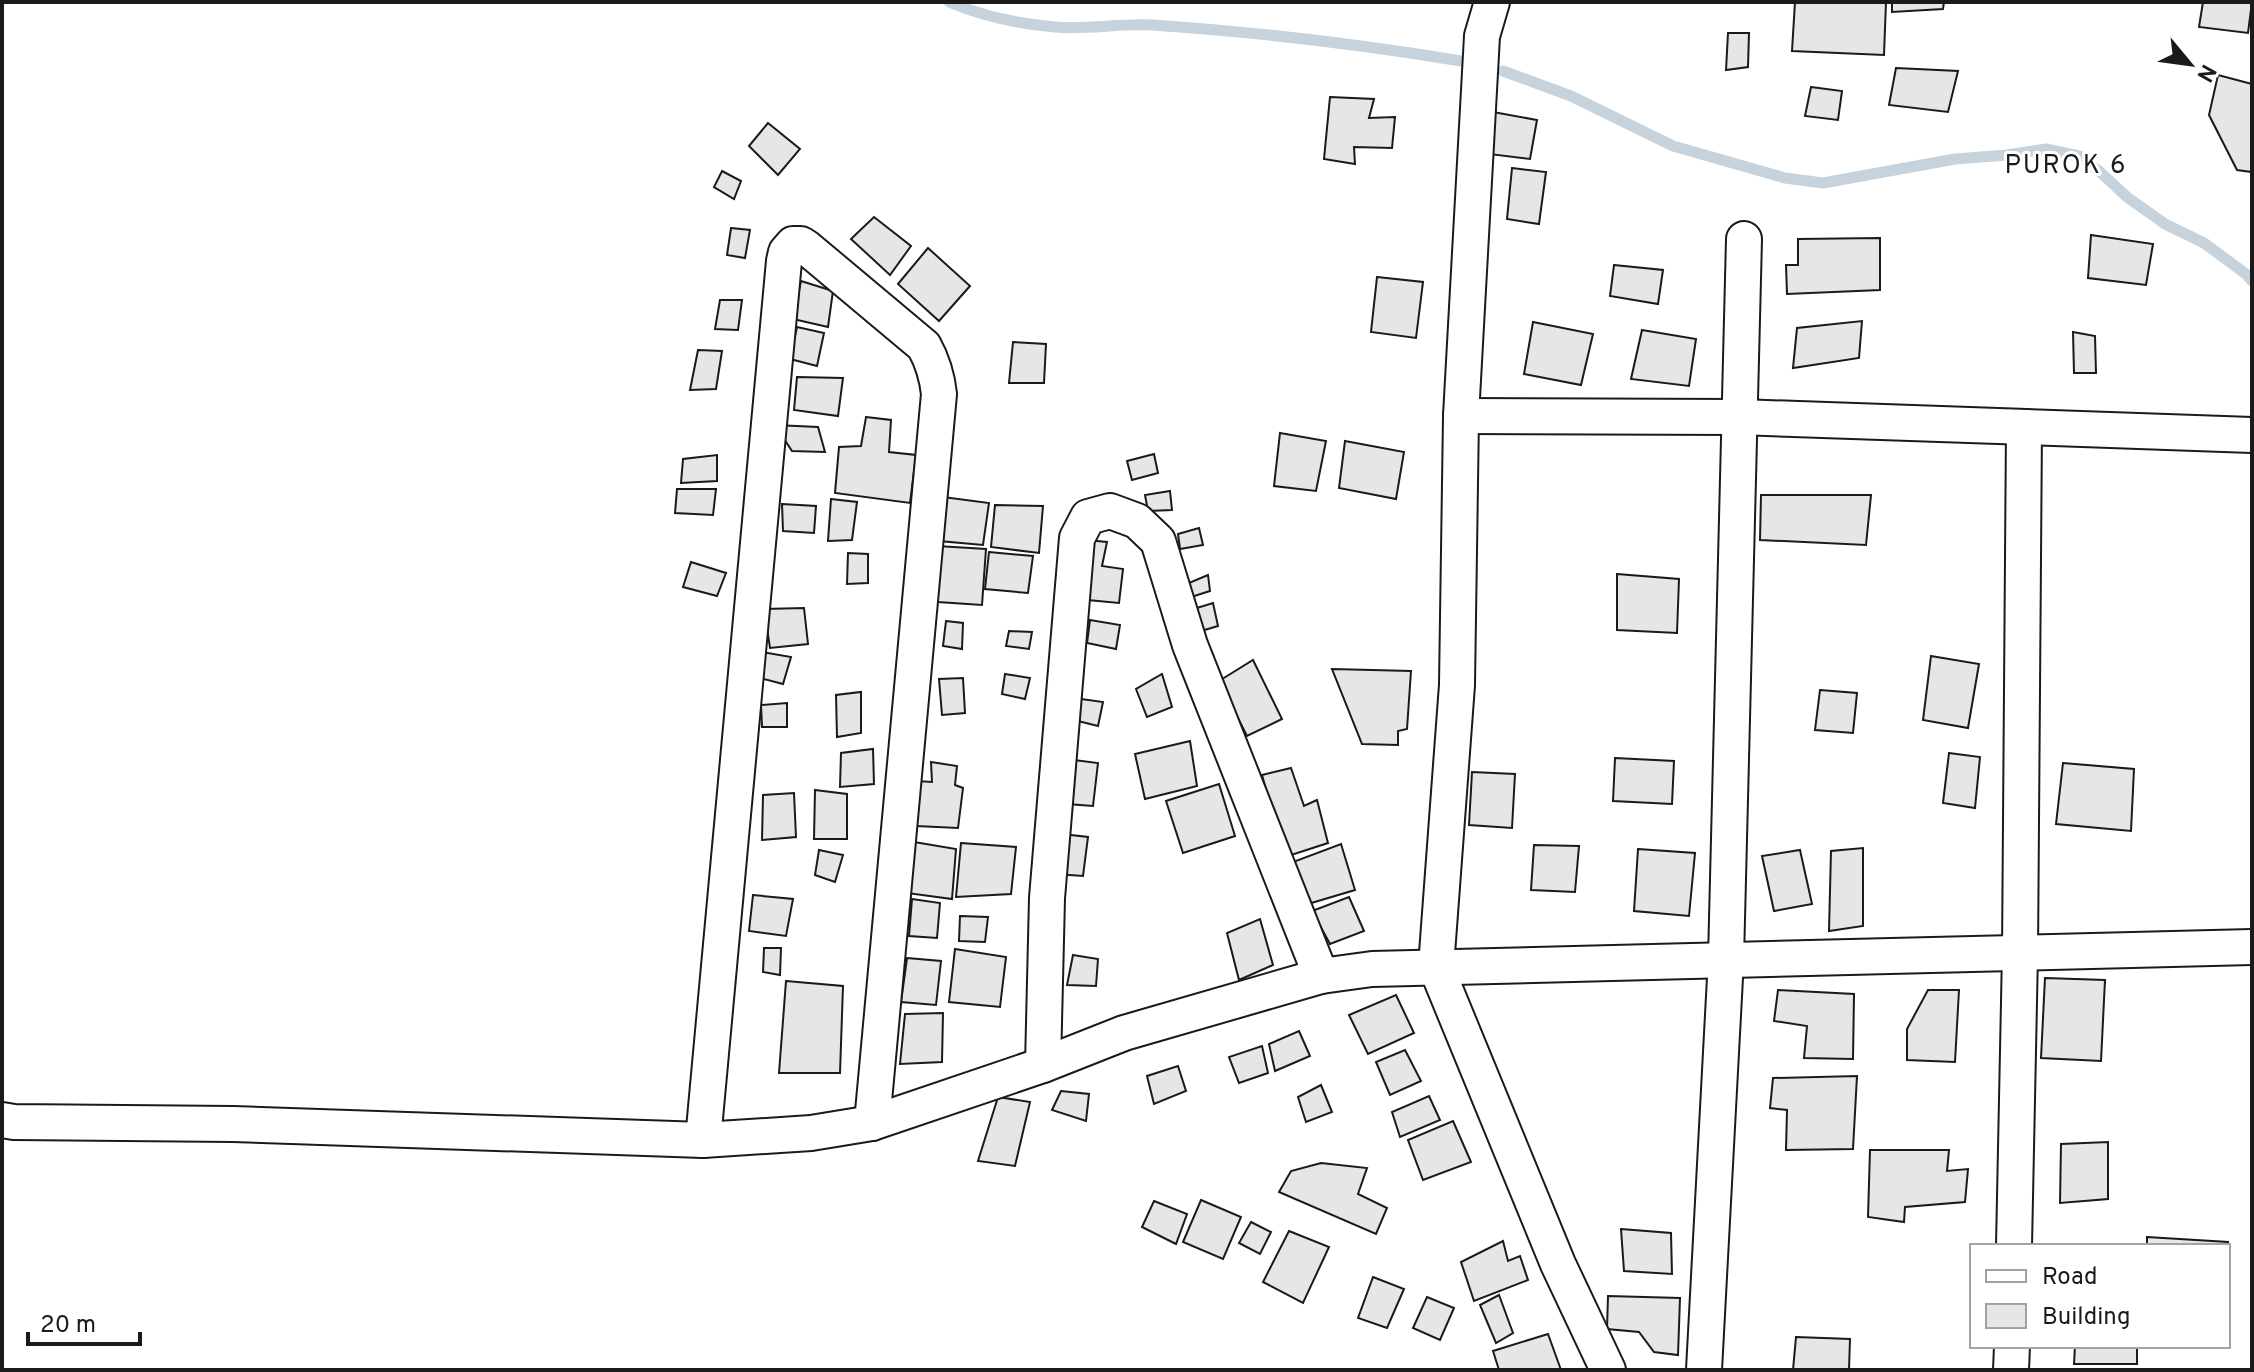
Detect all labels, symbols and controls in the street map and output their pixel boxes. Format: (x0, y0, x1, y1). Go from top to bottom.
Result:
north arrow (2150, 24, 2230, 104)
text: N (2190, 59, 2221, 86)
district label: PUROK 6 (2004, 150, 2128, 183)
legend (1970, 1244, 2230, 1348)
text: Road (2042, 1263, 2098, 1293)
scale bar (28, 1296, 140, 1346)
text: Building (2042, 1303, 2131, 1333)
text: 20 m (40, 1311, 96, 1341)

